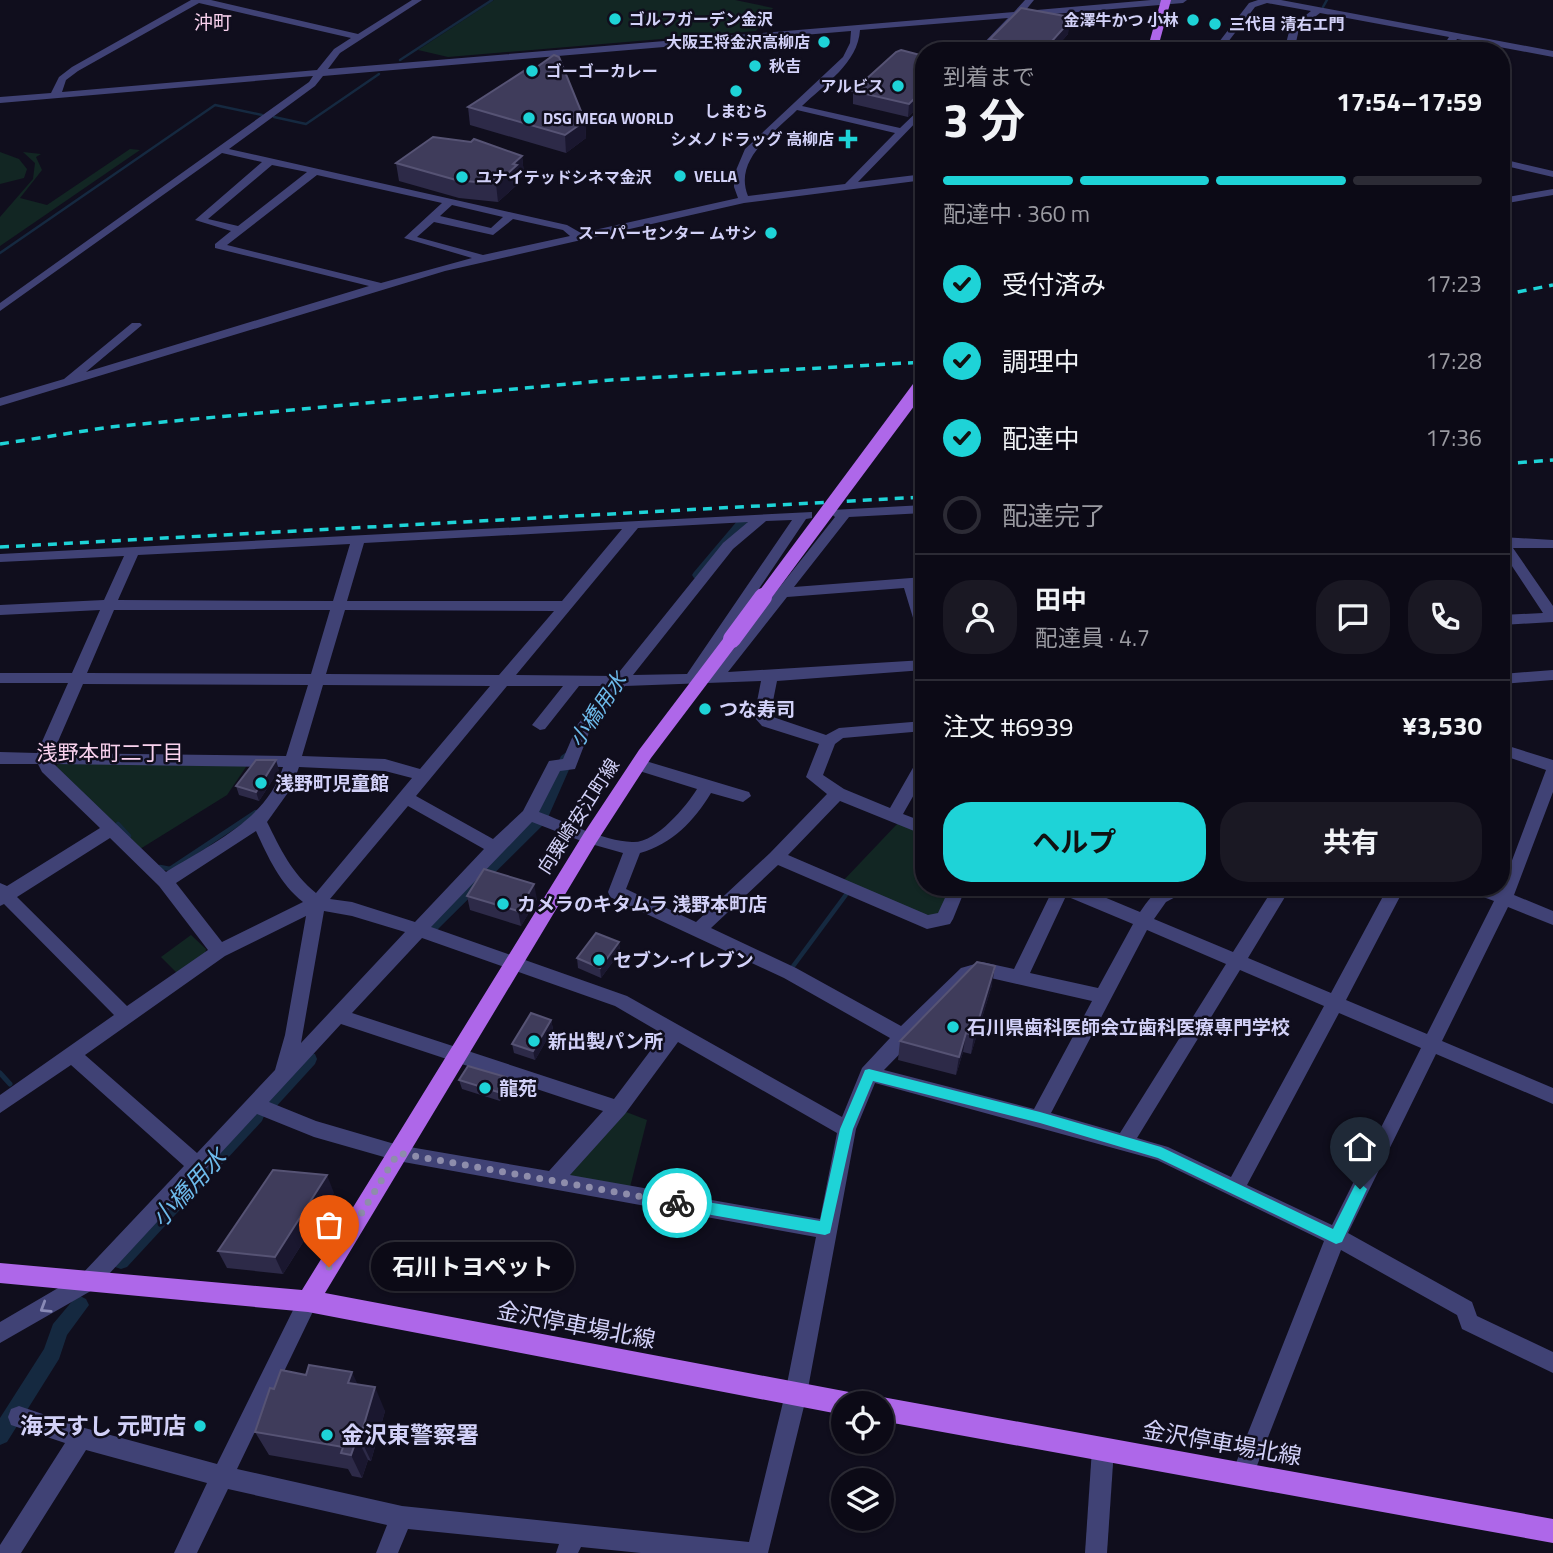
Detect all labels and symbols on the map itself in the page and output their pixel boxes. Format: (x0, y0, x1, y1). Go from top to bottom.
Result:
district label: 沖町 (194, 7, 232, 36)
place label: ゴルフガーデン金沢 (629, 7, 773, 31)
place label: 金澤牛かつ 小林 (1063, 8, 1179, 32)
marker: ゴルフガーデン金沢 (607, 11, 623, 27)
marker: 金澤牛かつ 小林 (1185, 12, 1201, 28)
place label: 三代目 清右エ門 (1229, 12, 1345, 36)
marker: 三代目 清右エ門 (1207, 16, 1223, 32)
place label: 大阪王将金沢高柳店 (666, 30, 810, 54)
marker: 大阪王将金沢高柳店 (816, 34, 832, 50)
place label: 秋吉 (769, 54, 801, 78)
marker: 秋吉 (747, 58, 763, 74)
place label: ゴーゴーカレー (546, 59, 658, 83)
marker: ゴーゴーカレー (524, 63, 540, 79)
place label: アルビス (820, 74, 884, 98)
marker: アルビス (890, 78, 906, 94)
marker: しまむら (728, 83, 744, 99)
place label: しまむら (704, 99, 768, 123)
place label: DSG MEGA WORLD (543, 106, 674, 130)
marker: DSG MEGA WORLD (521, 110, 537, 126)
place label: シメノドラッグ 高柳店 (670, 127, 834, 151)
marker: シメノドラッグ 高柳店 (840, 131, 856, 147)
place label: VELLA (694, 164, 738, 188)
place label: ユナイテッドシネマ金沢 (476, 165, 652, 189)
marker: VELLA (672, 168, 688, 184)
marker: ユナイテッドシネマ金沢 (454, 169, 470, 185)
place label: スーパーセンター ムサシ (578, 221, 757, 245)
marker: スーパーセンター ムサシ (763, 225, 779, 241)
water label: 小橋用水 (560, 664, 635, 753)
place label: つな寿司 (719, 694, 795, 723)
marker: つな寿司 (697, 701, 713, 717)
district label: 浅野本町二丁目 (37, 736, 184, 768)
street label: 向粟崎安江町線 (529, 752, 626, 879)
place label: 浅野町児童館 (275, 768, 389, 797)
marker: 浅野町児童館 (253, 775, 269, 791)
place label: カメラのキタムラ 浅野本町店 (517, 889, 767, 918)
marker: カメラのキタムラ 浅野本町店 (495, 896, 511, 912)
place label: セブン-イレブン (613, 945, 754, 974)
marker: セブン-イレブン (591, 952, 607, 968)
place label: 石川県歯科医師会立歯科医療専門学校 (967, 1012, 1290, 1041)
marker: 石川県歯科医師会立歯科医療専門学校 (945, 1019, 961, 1035)
place label: 新出製パン所 (548, 1026, 663, 1055)
marker: 新出製パン所 (526, 1033, 542, 1049)
place label: 龍苑 (499, 1073, 537, 1102)
marker: 龍苑 (477, 1080, 493, 1096)
pin (1330, 1117, 1390, 1189)
water label: 小橋用水 (142, 1138, 236, 1235)
courier (642, 1168, 712, 1238)
pin (299, 1195, 359, 1267)
callout: 石川トヨペット (371, 1242, 574, 1292)
street label: 金沢停車場北線 (494, 1292, 658, 1357)
one-way arrow (40, 1300, 53, 1313)
place label: 海天すし 元町店 (20, 1408, 186, 1443)
street label: 金沢停車場北線 (1140, 1411, 1304, 1474)
place label: 金沢東警察署 (341, 1417, 479, 1452)
marker: 海天すし 元町店 (192, 1418, 208, 1434)
marker: 金沢東警察署 (319, 1427, 335, 1443)

